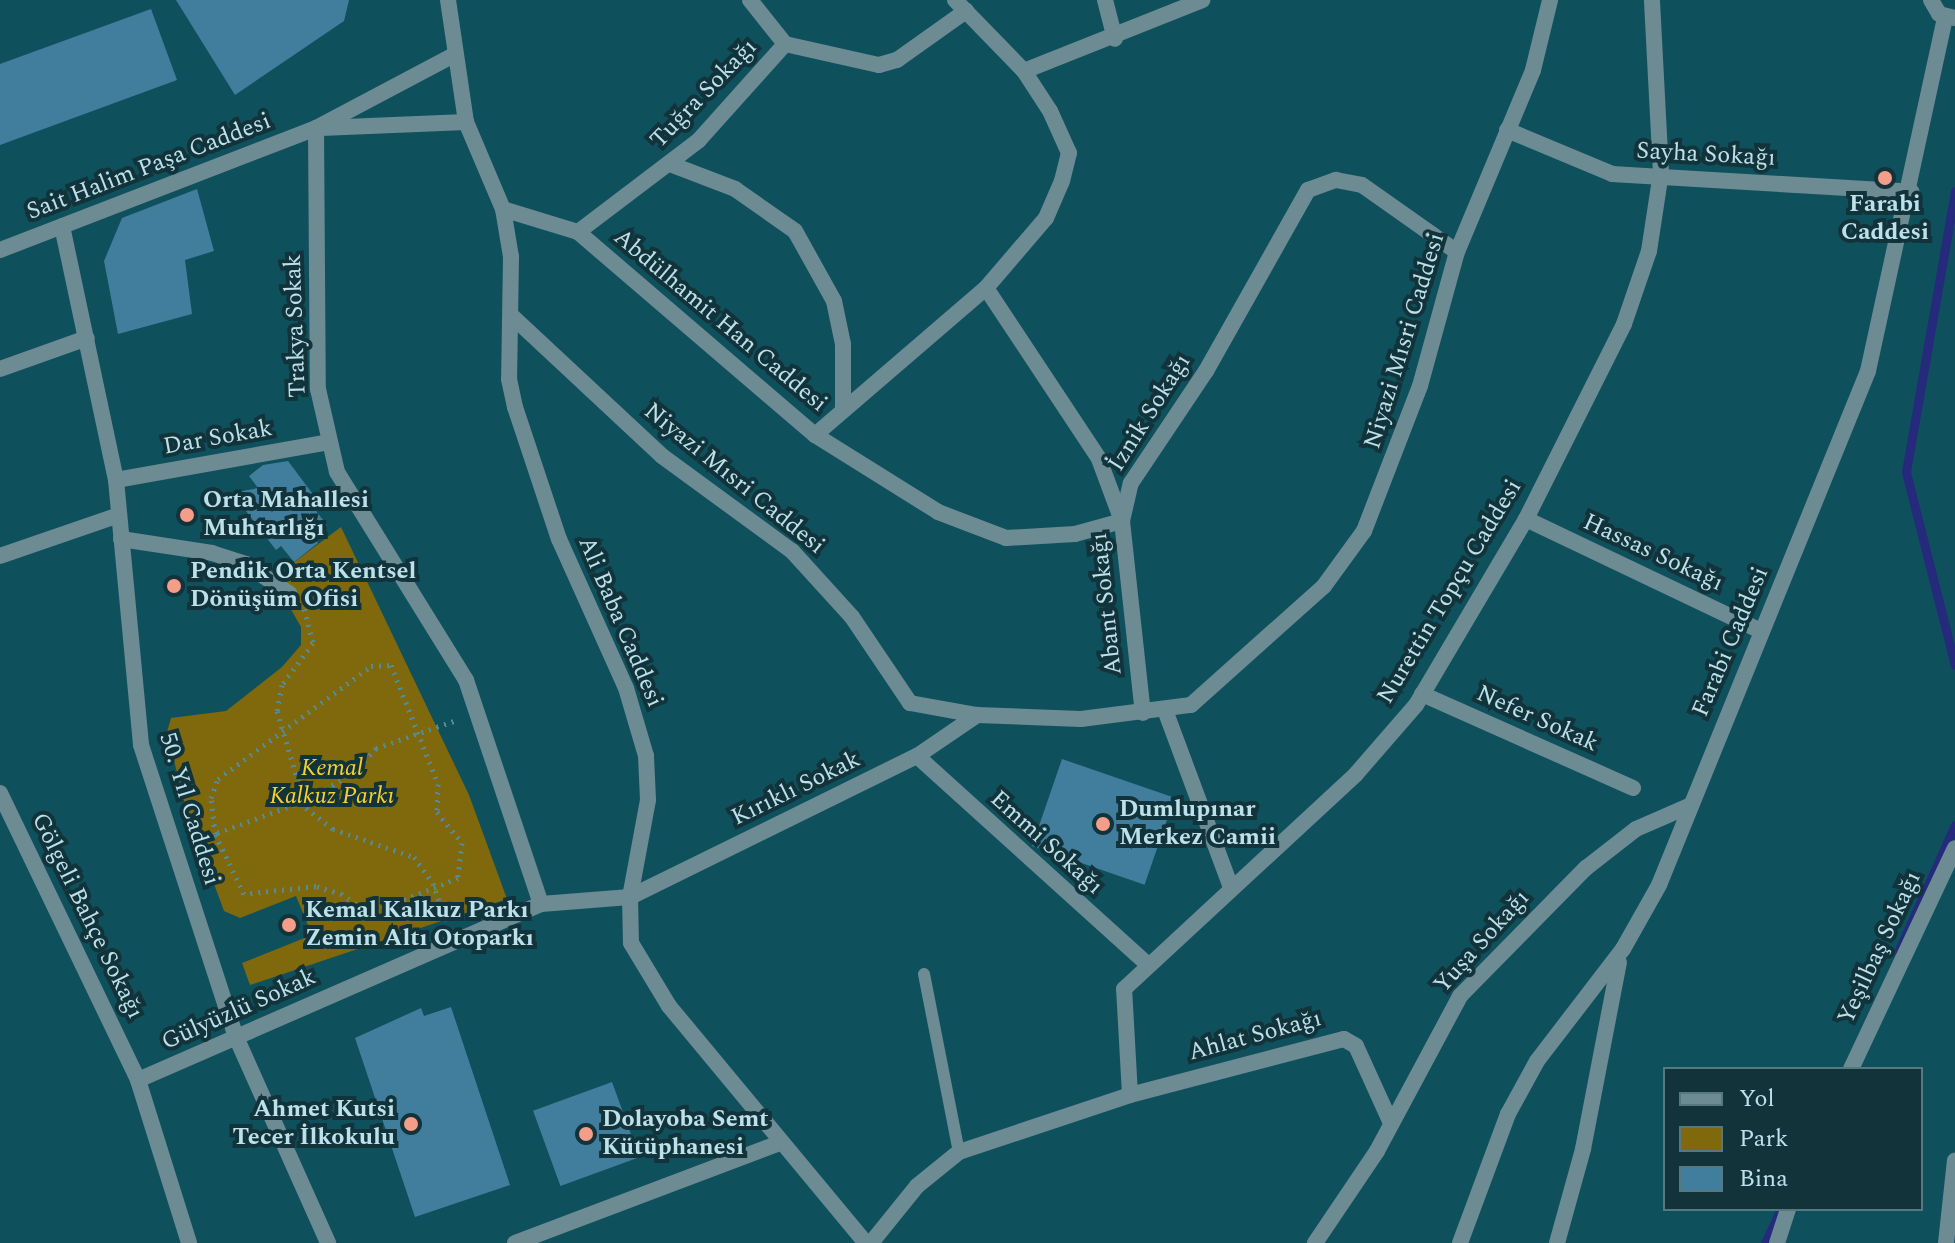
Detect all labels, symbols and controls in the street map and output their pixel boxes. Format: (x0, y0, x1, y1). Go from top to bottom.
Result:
street label: Tuğra Sokağı (645, 33, 763, 155)
street label: Sait Halim Paşa Caddesi (23, 107, 275, 227)
street label: Sayha Sokağı (1636, 137, 1776, 173)
marker: Farabi̇ Caddesi̇ (1876, 169, 1894, 187)
place label: Farabi̇ Caddesi̇ (1841, 191, 1929, 247)
street label: Abdülhamit Han Caddesi (607, 223, 833, 419)
street label: Niyazi Mısri Caddesi (1358, 230, 1452, 452)
street label: Trakya Sokak (279, 254, 313, 398)
street label: İznik Sokağı (1103, 349, 1197, 477)
street label: Niyazi Mısri Caddesi (638, 397, 830, 561)
street label: Dar Sokak (161, 414, 275, 462)
street label: Nurettin Topçu Caddesi (1372, 475, 1528, 709)
place label: Orta Mahallesi Muhtarlığı (203, 487, 369, 543)
marker: Orta Mahallesi Muhtarlığı (178, 506, 196, 524)
street label: Hassas Sokağı (1578, 508, 1728, 598)
street label: Ali Baba Caddesi (571, 532, 669, 712)
street label: Abant Sokağı (1085, 532, 1129, 676)
place label: Pendik Orta Kentsel Dönüşüm Ofisi (190, 558, 416, 614)
street label: Farabi Caddesi (1687, 563, 1775, 721)
marker: Pendik Orta Kentsel Dönüşüm Ofisi (165, 577, 183, 595)
street label: Nefer Sokak (1472, 679, 1602, 759)
street label: 50. Yıl Caddesi (152, 729, 226, 889)
street label: Kırıklı Sokak (727, 745, 865, 833)
park label: Kemal Kalkuz Parkı (270, 755, 394, 811)
street label: Emmi Sokağı (984, 785, 1108, 901)
place label: Dumlupınar Merkez Camii (1119, 796, 1276, 852)
street label: Gölgeli Bahçe Sokağı (25, 808, 149, 1024)
marker: Dumlupınar Merkez Camii (1094, 815, 1112, 833)
street label: Yeşilbaş Sokağı (1832, 867, 1928, 1029)
street label: Yuşa Sokağı (1428, 884, 1536, 1000)
place label: Kemal Kalkuz Parkı Zemin Altı Otoparkı (305, 897, 534, 953)
marker: Kemal Kalkuz Parkı Zemin Altı Otoparkı (280, 916, 298, 934)
street label: Gülyüzlü Sokak (157, 963, 321, 1057)
street label: Ahlat Sokağı (1185, 1004, 1325, 1068)
legend (1663, 1067, 1923, 1211)
text: Yol (1739, 1081, 1775, 1117)
place label: Ahmet Kutsi Tecer İlkokulu (232, 1096, 395, 1152)
place label: Dolayoba Semt Kütüphanesi (602, 1106, 769, 1162)
marker: Ahmet Kutsi Tecer İlkokulu (402, 1115, 420, 1133)
text: Park (1739, 1121, 1789, 1157)
marker: Dolayoba Semt Kütüphanesi (577, 1125, 595, 1143)
text: Bina (1739, 1161, 1788, 1197)

